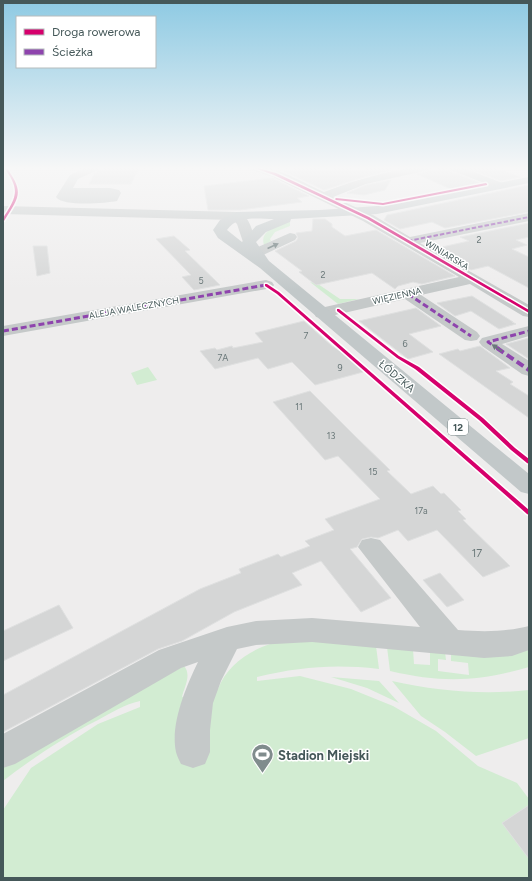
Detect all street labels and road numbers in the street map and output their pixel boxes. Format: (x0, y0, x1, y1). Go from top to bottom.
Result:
street label: WINIARSKA (423, 237, 471, 272)
street label: WIĘZIENNA (371, 285, 422, 306)
street label: ALEJA WALECZNYCH (88, 294, 180, 321)
street label: ŁÓDZKA (376, 357, 418, 396)
road number: 12 (448, 419, 468, 435)

